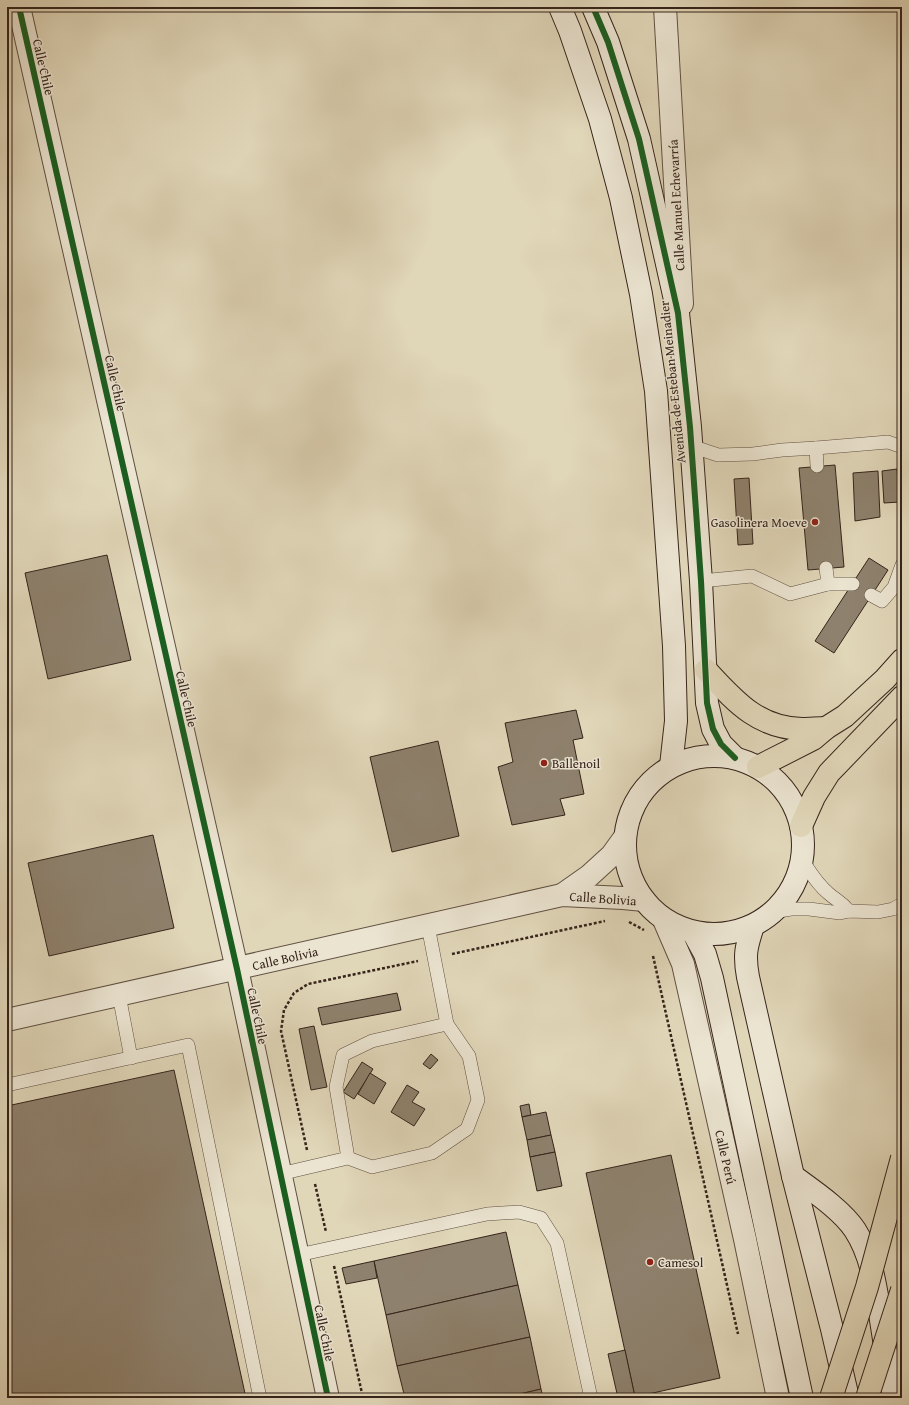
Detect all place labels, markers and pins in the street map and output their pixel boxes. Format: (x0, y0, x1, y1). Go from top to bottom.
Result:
place label: Gasolinera Moeve (711, 513, 807, 532)
marker: Gasolinera Moeve (810, 517, 820, 527)
place label: Ballenoil (552, 754, 600, 773)
marker: Ballenoil (539, 758, 549, 768)
place label: Camesol (658, 1253, 704, 1272)
marker: Camesol (645, 1257, 655, 1267)

